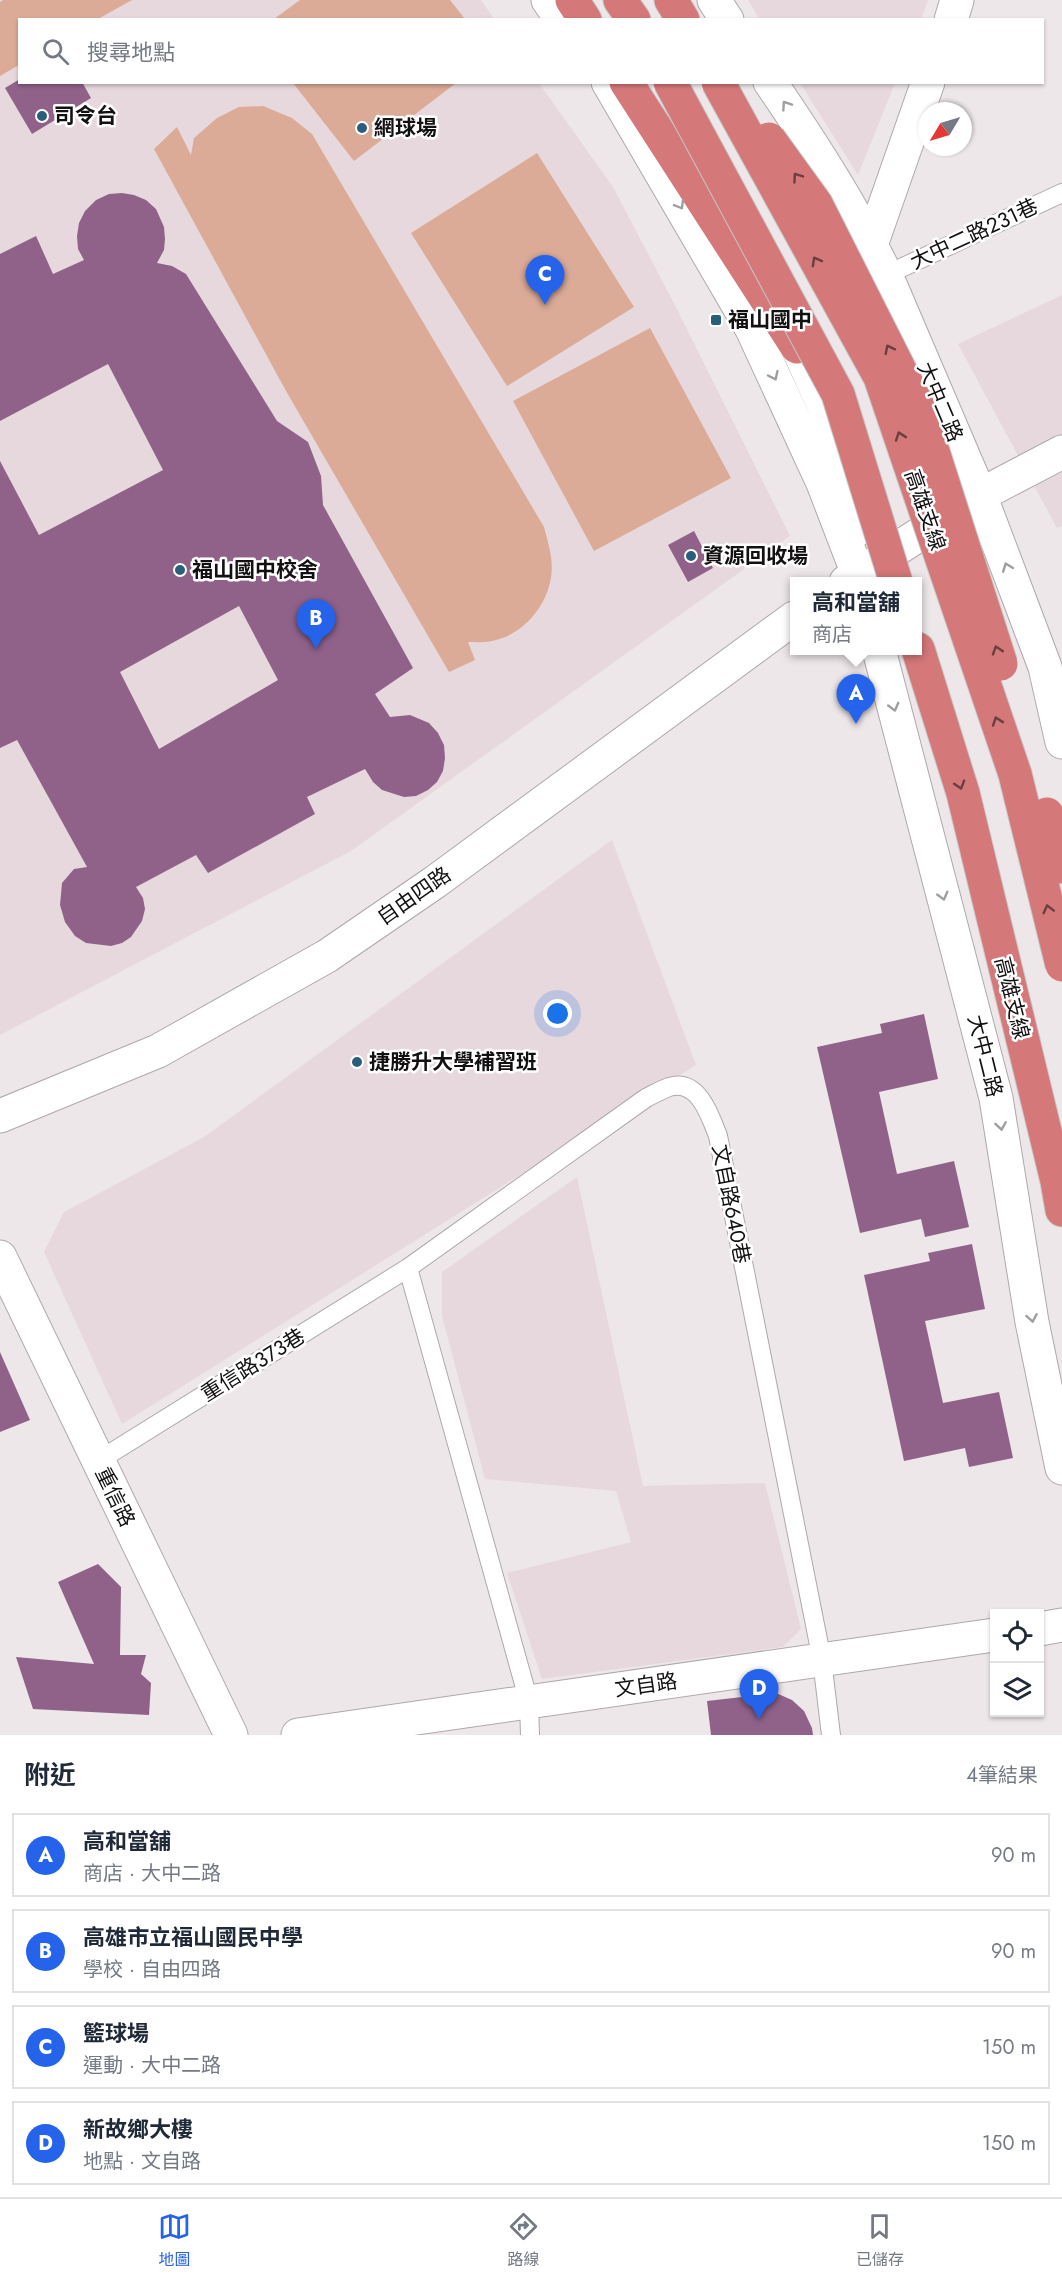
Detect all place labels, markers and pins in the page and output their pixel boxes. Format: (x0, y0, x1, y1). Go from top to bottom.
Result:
place label: 司令台 (54, 101, 117, 131)
marker: 司令台 (35, 109, 49, 123)
place label: 網球場 (374, 113, 437, 143)
marker: 網球場 (355, 121, 369, 135)
pin: C (526, 256, 564, 305)
place label: 福山國中 (728, 305, 812, 335)
marker: 福山國中 (709, 313, 723, 327)
place label: 資源回收場 (703, 541, 808, 571)
marker: 資源回收場 (684, 549, 698, 563)
place label: 福山國中校舍 (192, 555, 318, 585)
marker: 福山國中校舍 (173, 563, 187, 577)
pin: B (296, 600, 336, 649)
pin: A (836, 674, 876, 724)
place label: 捷勝升大學補習班 (369, 1047, 537, 1077)
marker: 捷勝升大學補習班 (350, 1055, 364, 1069)
pin: D (740, 1670, 778, 1719)

